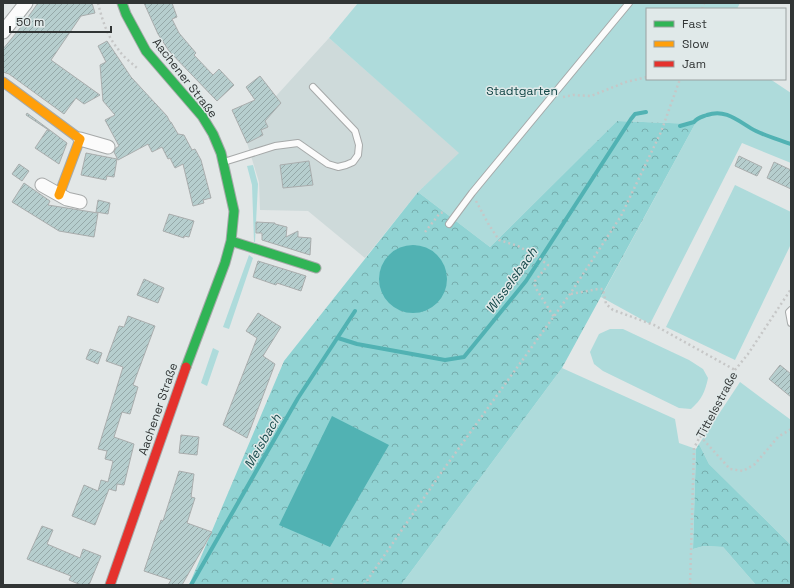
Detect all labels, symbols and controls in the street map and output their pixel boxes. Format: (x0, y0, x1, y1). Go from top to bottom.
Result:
scale bar (10, 8, 111, 34)
legend (646, 8, 786, 80)
text: 50 m (16, 14, 44, 30)
text: Fast (682, 16, 707, 32)
street label: Aachener Straße (149, 35, 221, 121)
text: Slow (682, 36, 709, 52)
text: Jam (682, 56, 706, 72)
park label: Stadtgarten (486, 83, 558, 99)
water label: Wisselsbach (482, 243, 542, 317)
street label: Aachener Straße (135, 361, 181, 457)
street label: Tittelsstraße (693, 369, 741, 441)
water label: Meisbach (240, 410, 285, 472)

